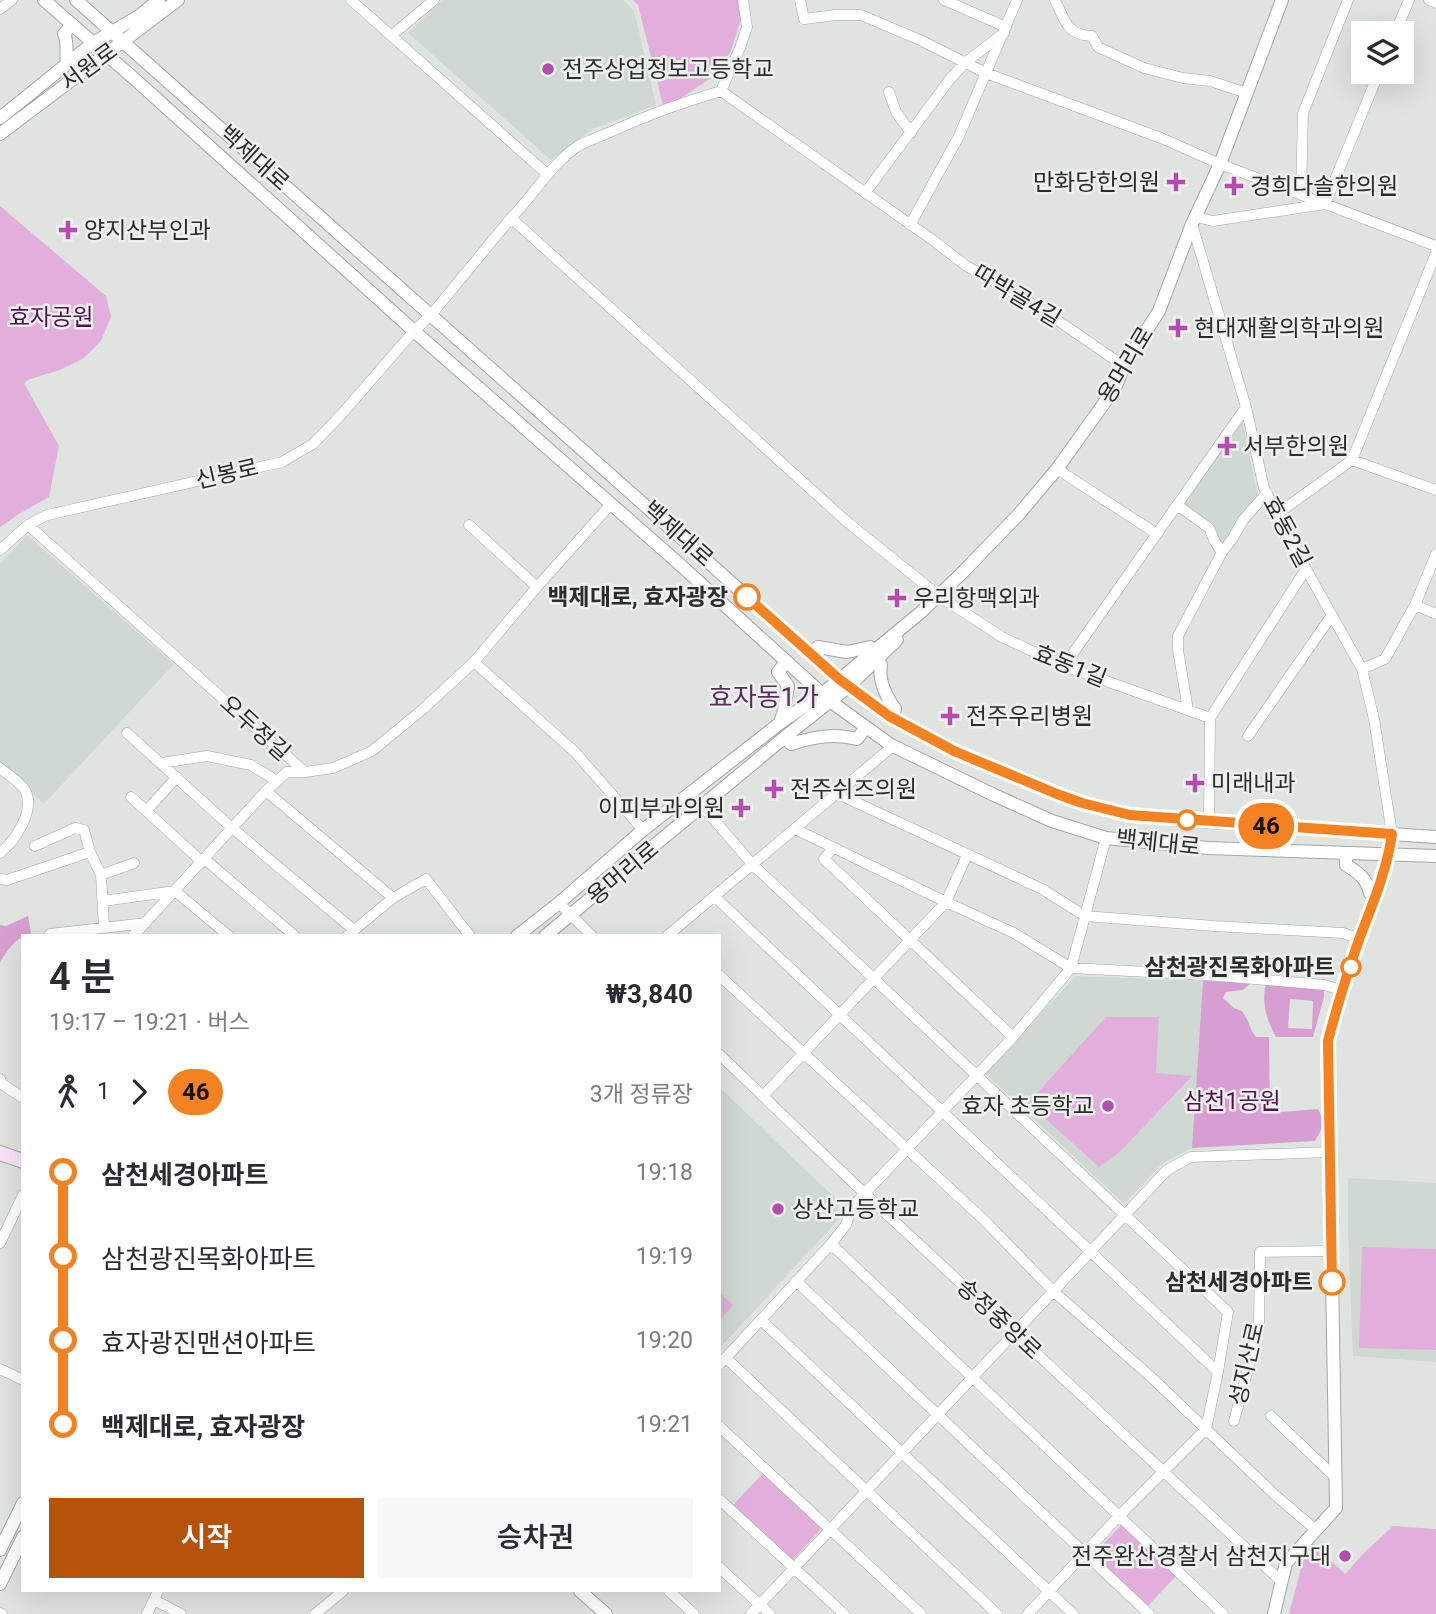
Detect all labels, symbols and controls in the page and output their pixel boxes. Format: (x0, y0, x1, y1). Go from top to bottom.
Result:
map controls (1351, 21, 1414, 84)
button: layers (1351, 21, 1414, 84)
street label: 서원로 (55, 37, 123, 97)
place label: 전주상업정보고등학교 (562, 56, 774, 83)
marker: 전주상업정보고등학교 (540, 61, 556, 77)
street label: 백제대로 (214, 120, 294, 196)
place label: 만화당한의원 (1033, 169, 1160, 196)
marker: 만화당한의원 (1166, 172, 1186, 192)
place label: 경희다솔한의원 (1250, 173, 1398, 200)
marker: 경희다솔한의원 (1224, 176, 1244, 196)
place label: 양지산부인과 (84, 217, 211, 244)
marker: 양지산부인과 (58, 220, 78, 240)
street label: 따박골4길 (968, 259, 1066, 333)
park label: 효자공원 (9, 304, 93, 331)
place label: 현대재활의학과의원 (1194, 315, 1384, 342)
marker: 현대재활의학과의원 (1168, 318, 1188, 338)
street label: 용머리로 (1093, 322, 1159, 408)
place label: 서부한의원 (1243, 433, 1349, 460)
marker: 서부한의원 (1217, 436, 1237, 456)
street label: 신봉로 (193, 454, 261, 494)
street label: 효동2길 (1257, 492, 1317, 572)
street label: 백제대로 (638, 496, 718, 572)
place label: 백제대로, 효자광장 (547, 584, 728, 611)
marker: 백제대로, 효자광장 (734, 584, 760, 610)
place label: 우리항맥외과 (913, 585, 1040, 612)
marker: 우리항맥외과 (887, 588, 907, 608)
street label: 효동1길 (1030, 639, 1110, 693)
district label: 효자동1가 (709, 682, 819, 712)
street label: 오두정길 (215, 690, 295, 766)
place label: 전주우리병원 (966, 703, 1093, 730)
marker: 전주우리병원 (940, 706, 960, 726)
place label: 미래내과 (1211, 770, 1296, 797)
marker: 미래내과 (1185, 773, 1205, 793)
place label: 전주쉬즈의원 (790, 776, 917, 803)
marker: 전주쉬즈의원 (764, 779, 784, 799)
place label: 이피부과의원 (598, 795, 725, 822)
marker: 이피부과의원 (731, 798, 751, 818)
line badge: 46 (1234, 803, 1298, 849)
unlabelled marker (1177, 810, 1197, 830)
text: 46 (1252, 812, 1280, 840)
street label: 백제대로 (1115, 825, 1201, 861)
street label: 용머리로 (582, 835, 664, 911)
place label: 삼천광진목화아파트 (1145, 954, 1335, 981)
text: 4 분 (49, 955, 115, 999)
marker: 삼천광진목화아파트 (1341, 957, 1361, 977)
text: ₩3,840 (606, 979, 693, 1009)
text: 19:17 – 19:21 · 버스 (49, 1009, 250, 1036)
icon: walk (49, 1073, 87, 1111)
icon: forward (120, 1073, 158, 1111)
text: 1 (97, 1078, 110, 1105)
text: 46 (182, 1078, 209, 1106)
text: 3개 정류장 (590, 1081, 693, 1108)
park label: 삼천1공원 (1183, 1088, 1281, 1115)
place label: 효자 초등학교 (961, 1093, 1094, 1120)
marker: 효자 초등학교 (1100, 1098, 1116, 1114)
text: 19:18 (636, 1159, 693, 1186)
text: 삼천세경아파트 (101, 1160, 268, 1190)
place label: 상산고등학교 (792, 1196, 919, 1223)
marker: 상산고등학교 (770, 1201, 786, 1217)
text: 19:19 (636, 1243, 693, 1270)
text: 삼천광진목화아파트 (101, 1244, 316, 1274)
place label: 삼천세경아파트 (1165, 1269, 1313, 1296)
marker: 삼천세경아파트 (1319, 1269, 1345, 1295)
street label: 송정중앙로 (951, 1273, 1047, 1365)
street label: 성지산로 (1224, 1320, 1270, 1408)
text: 19:20 (636, 1327, 693, 1354)
text: 효자광진맨션아파트 (101, 1328, 316, 1358)
text: 19:21 (636, 1411, 693, 1438)
text: 백제대로, 효자광장 (101, 1412, 305, 1442)
button: 시작 (49, 1498, 364, 1578)
button: 승차권 (378, 1498, 693, 1578)
place label: 전주완산경찰서 삼천지구대 (1071, 1543, 1331, 1570)
marker: 전주완산경찰서 삼천지구대 (1337, 1548, 1353, 1564)

